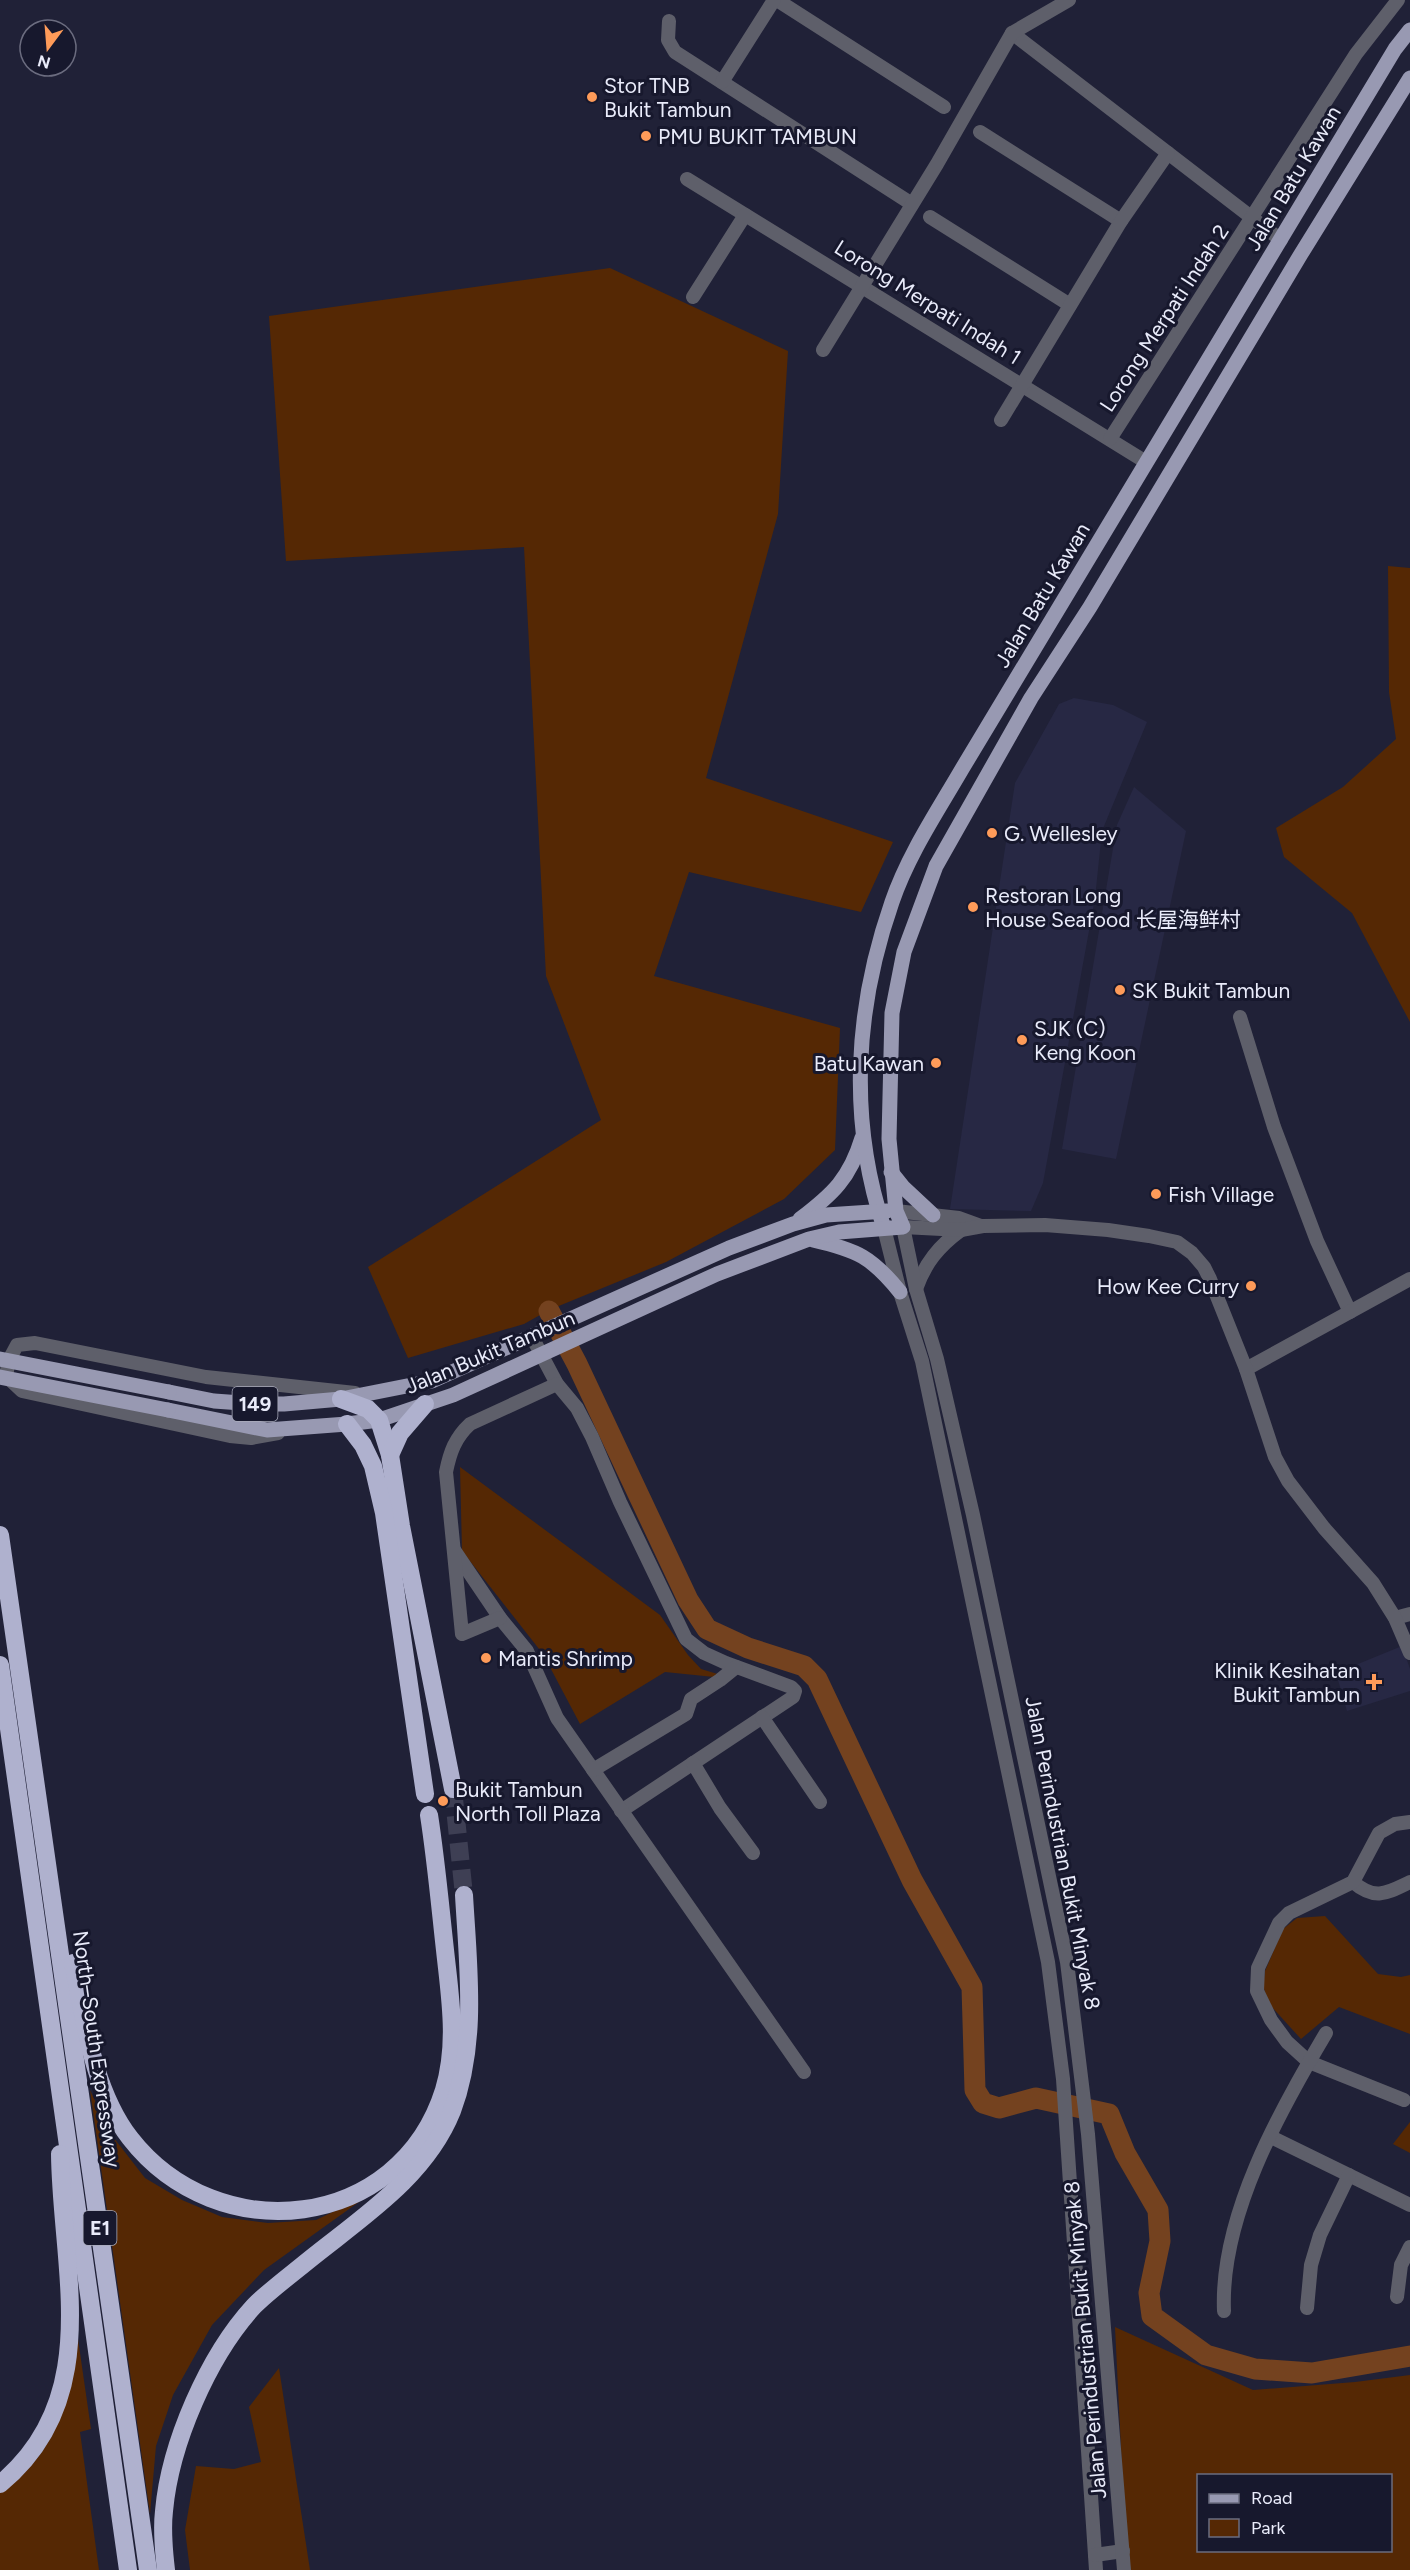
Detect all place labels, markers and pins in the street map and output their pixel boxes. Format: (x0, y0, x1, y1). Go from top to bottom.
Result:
place label: Stor TNB Bukit Tambun (604, 73, 731, 122)
marker: Stor TNB Bukit Tambun (585, 90, 599, 104)
place label: PMU BUKIT TAMBUN (658, 124, 857, 149)
marker: PMU BUKIT TAMBUN (639, 129, 653, 143)
place label: G. Wellesley (1004, 821, 1118, 846)
marker: G. Wellesley (985, 826, 999, 840)
place label: Restoran Long House Seafood 长屋海鲜村 (985, 883, 1241, 932)
marker: Restoran Long House Seafood 长屋海鲜村 (966, 900, 980, 914)
place label: SK Bukit Tambun (1132, 978, 1290, 1003)
marker: SK Bukit Tambun (1113, 983, 1127, 997)
place label: SJK (C) Keng Koon (1034, 1016, 1136, 1065)
marker: SJK (C) Keng Koon (1015, 1033, 1029, 1047)
place label: Batu Kawan (814, 1051, 924, 1076)
marker: Batu Kawan (929, 1056, 943, 1070)
place label: Fish Village (1168, 1182, 1274, 1207)
marker: Fish Village (1149, 1187, 1163, 1201)
place label: How Kee Curry (1097, 1274, 1239, 1299)
marker: How Kee Curry (1244, 1279, 1258, 1293)
place label: Mantis Shrimp (498, 1646, 633, 1671)
marker: Mantis Shrimp (479, 1651, 493, 1665)
place label: Klinik Kesihatan Bukit Tambun (1214, 1658, 1360, 1707)
marker: Klinik Kesihatan Bukit Tambun (1365, 1673, 1383, 1691)
place label: Bukit Tambun North Toll Plaza (455, 1777, 601, 1826)
marker: Bukit Tambun North Toll Plaza (436, 1794, 450, 1808)

